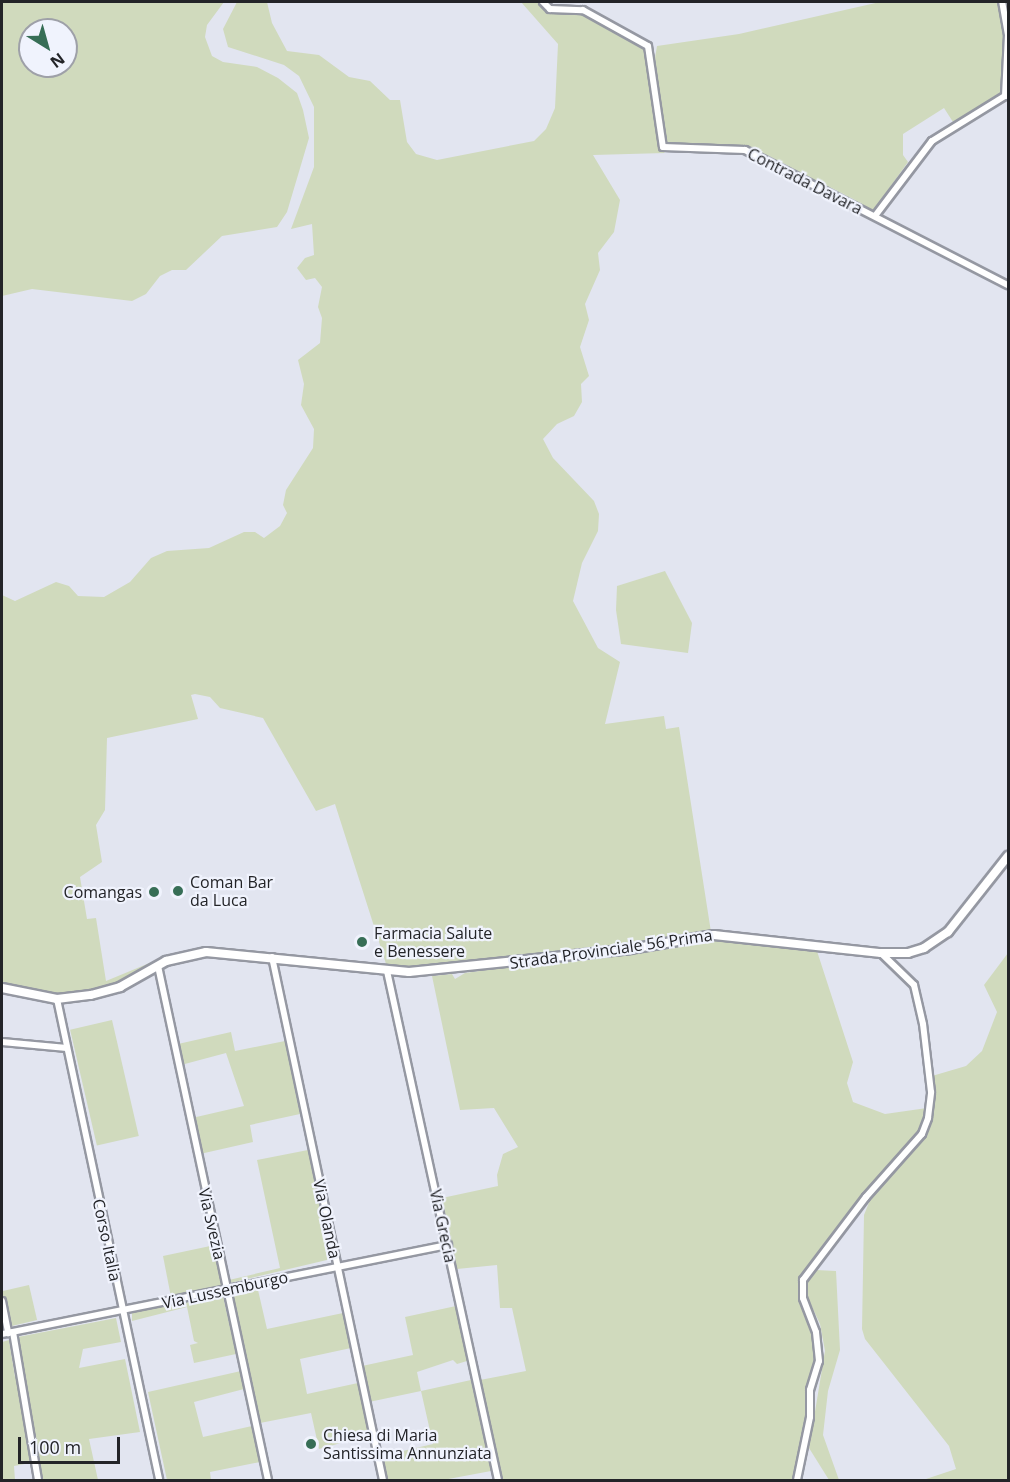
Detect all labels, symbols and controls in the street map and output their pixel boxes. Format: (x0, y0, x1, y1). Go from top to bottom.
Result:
north arrow (18, 18, 78, 78)
text: N (46, 48, 69, 73)
street label: Contrada Davara (744, 144, 866, 218)
place label: Coman Bar da Luca (190, 872, 273, 910)
place label: Comangas (64, 882, 142, 902)
marker: Coman Bar da Luca (171, 884, 185, 898)
marker: Comangas (147, 885, 161, 899)
place label: Farmacia Salute e Benessere (374, 923, 492, 961)
street label: Strada Provinciale 56 Prima (508, 925, 714, 973)
marker: Farmacia Salute e Benessere (355, 935, 369, 949)
street label: Via Olanda (309, 1178, 345, 1260)
street label: Via Svezia (194, 1186, 230, 1262)
street label: Via Grecia (426, 1188, 460, 1264)
street label: Corso Italia (89, 1197, 125, 1283)
street label: Via Lussemburgo (160, 1267, 290, 1313)
scale bar (21, 1425, 123, 1463)
place label: Chiesa di Maria Santissima Annunziata (323, 1425, 492, 1463)
text: 100 m (29, 1435, 81, 1459)
marker: Chiesa di Maria Santissima Annunziata (304, 1437, 318, 1451)

